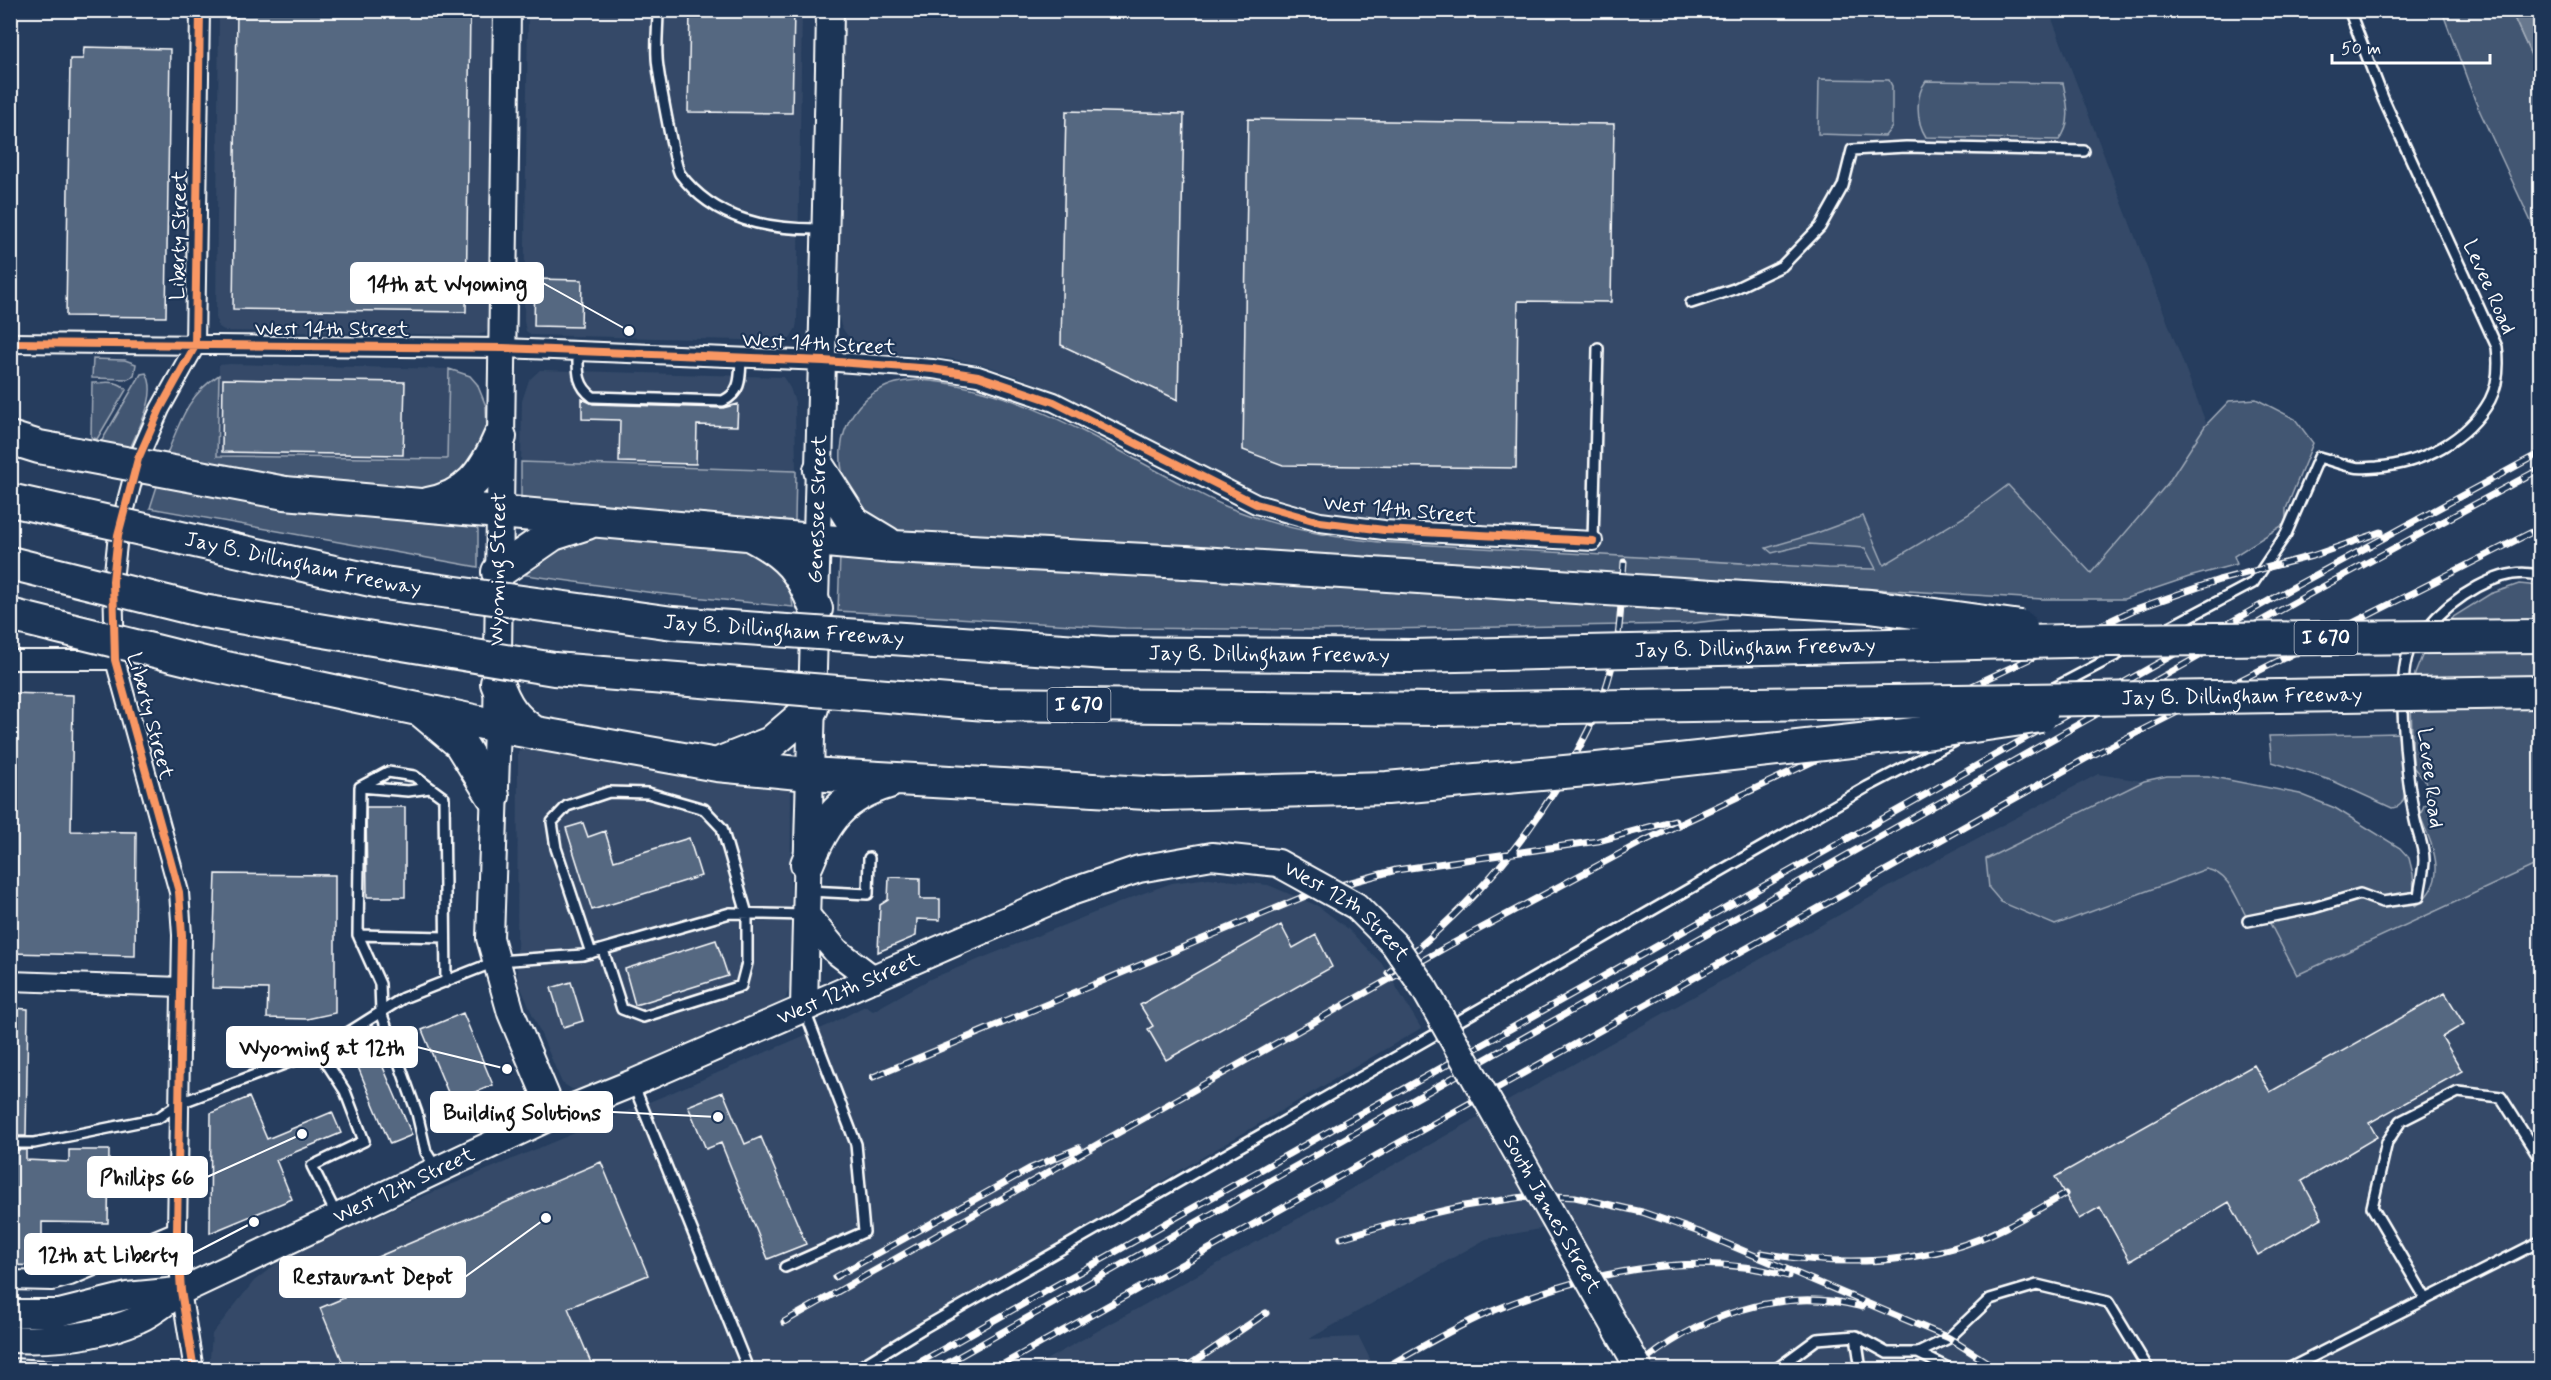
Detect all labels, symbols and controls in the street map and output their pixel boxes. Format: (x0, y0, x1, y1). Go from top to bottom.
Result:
scale bar (2332, 27, 2490, 65)
text: 50 m (2341, 37, 2381, 61)
street label: Liberty Street (164, 169, 194, 300)
street label: Levee Road (2456, 235, 2522, 339)
callout: 14th at Wyoming (351, 263, 543, 303)
text: 14th at Wyoming (367, 271, 527, 302)
street label: West 14th Street (255, 315, 410, 343)
street label: West 14th Street (741, 326, 897, 362)
street label: Genessee Street (802, 434, 834, 584)
street label: West 14th Street (1322, 489, 1479, 531)
street label: Wyoming Street (483, 492, 515, 646)
street label: Jay B. Dillingham Freeway (182, 525, 423, 602)
street label: Jay B. Dillingham Freeway (662, 608, 905, 653)
road number: I 670 (2294, 621, 2358, 655)
street label: Jay B. Dillingham Freeway (1634, 631, 1876, 665)
street label: Jay B. Dillingham Freeway (1148, 639, 1390, 671)
street label: Liberty Street (120, 650, 181, 783)
street label: Jay B. Dillingham Freeway (2121, 681, 2363, 713)
road number: I 670 (1048, 688, 1110, 722)
street label: Levee Road (2410, 726, 2450, 830)
street label: West 12th Street (1279, 855, 1416, 968)
street label: West 12th Street (773, 945, 925, 1032)
callout: Wyoming at 12th (227, 1027, 417, 1067)
text: Wyoming at 12th (238, 1035, 405, 1067)
callout: Building Solutions (431, 1092, 612, 1132)
text: Building Solutions (443, 1100, 601, 1132)
street label: South James Street (1496, 1130, 1608, 1299)
street label: West 12th Street (329, 1140, 480, 1231)
callout: Phillips 66 (88, 1157, 207, 1197)
text: Phillips 66 (100, 1165, 194, 1193)
callout: 12th at Liberty (25, 1234, 192, 1274)
text: 12th at Liberty (38, 1242, 178, 1270)
callout: Restaurant Depot (280, 1257, 465, 1297)
text: Restaurant Depot (293, 1264, 454, 1292)

